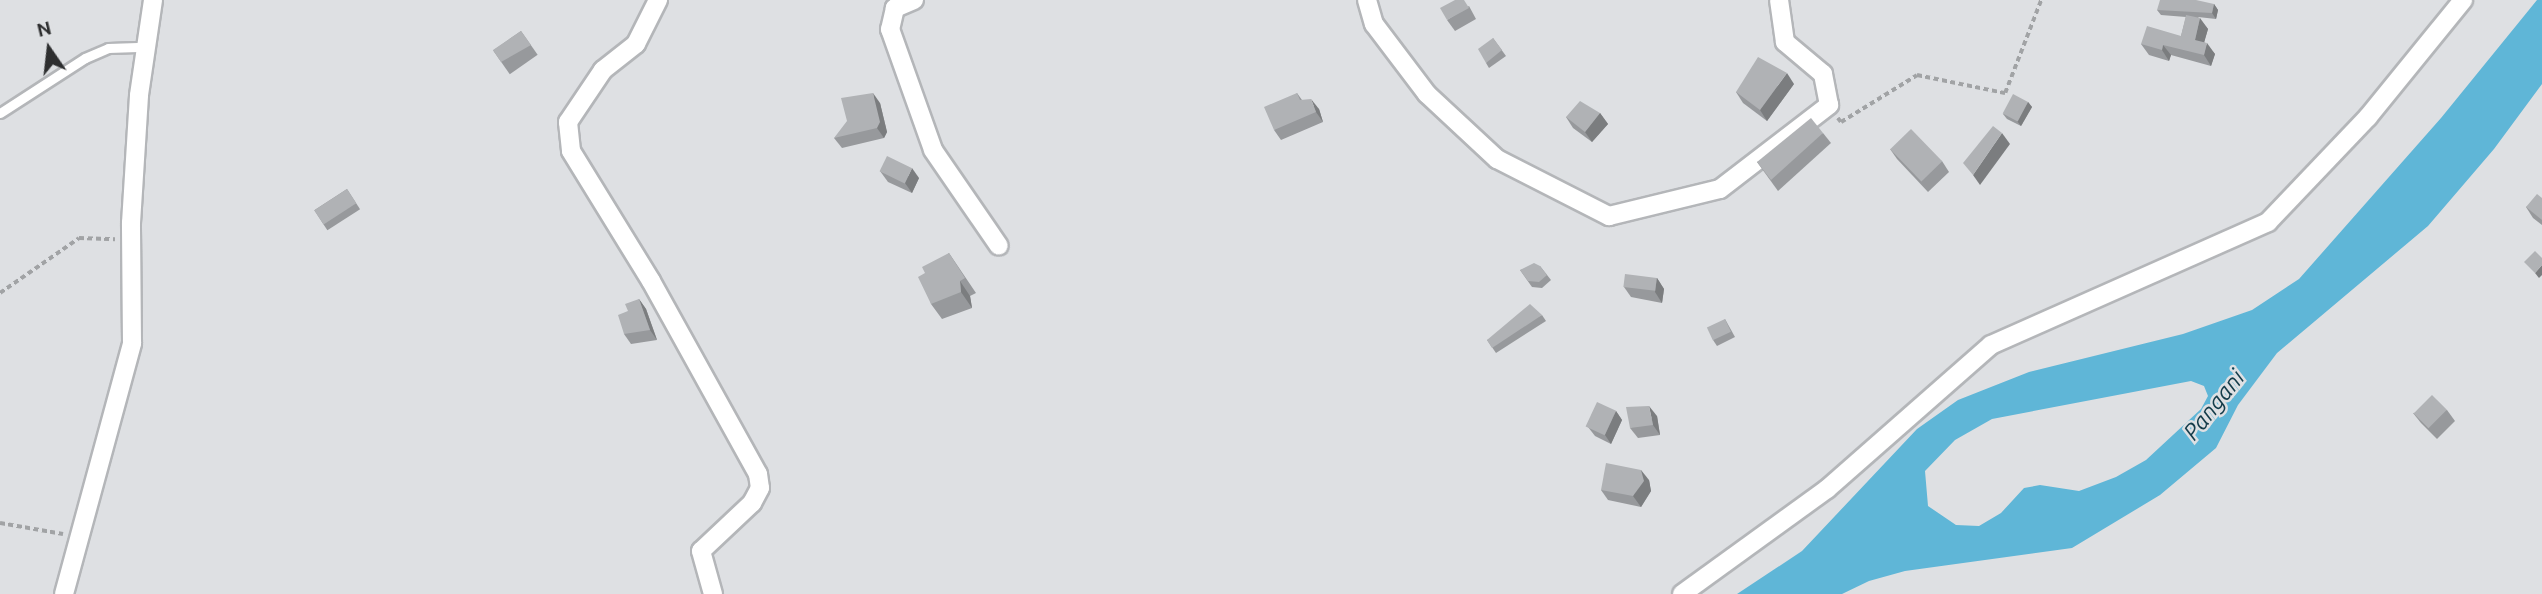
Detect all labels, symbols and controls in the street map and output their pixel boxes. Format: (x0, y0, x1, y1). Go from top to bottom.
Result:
north arrow (14, 14, 84, 84)
text: N (34, 16, 53, 41)
water label: Pangani (2177, 364, 2251, 446)

